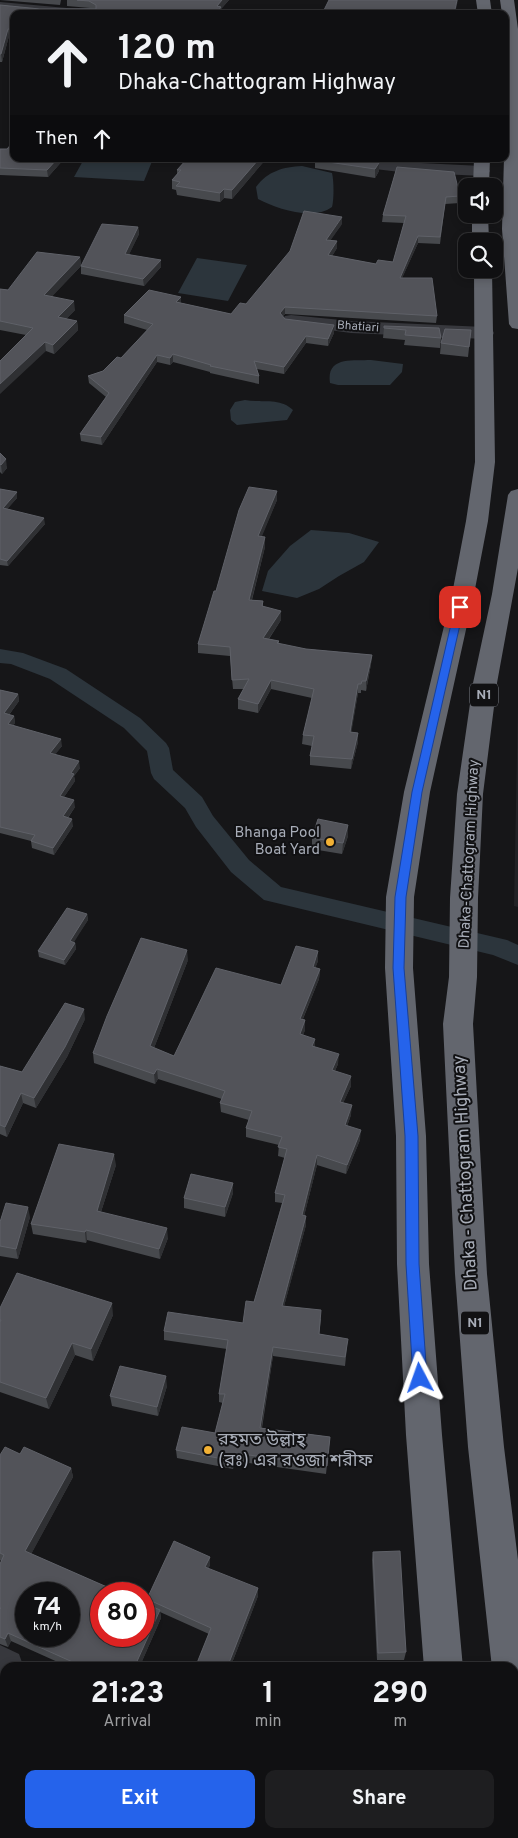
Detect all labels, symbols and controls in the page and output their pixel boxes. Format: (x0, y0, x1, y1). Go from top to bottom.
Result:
text: 120 m (118, 27, 216, 71)
icon: ahead (35, 30, 100, 95)
text: Dhaka-Chattogram Highway (118, 70, 396, 97)
icon: ahead (88, 125, 116, 153)
text: Then (35, 127, 78, 151)
map controls (458, 178, 503, 278)
button: sound (458, 178, 503, 223)
button: search (458, 233, 503, 278)
street label: Bhatiari (336, 318, 380, 336)
pin (439, 586, 481, 628)
icon: arrive (446, 593, 474, 621)
road number: N1 (470, 684, 498, 706)
street label: Dhaka-Chattogram Highway (456, 759, 484, 949)
place label: Bhanga Pool Boat Yard (235, 824, 320, 860)
marker: Bhanga Pool Boat Yard (324, 836, 336, 848)
street label: Dhaka - Chattogram Highway (448, 1055, 484, 1291)
road number: N1 (461, 1312, 489, 1335)
position arrow (393, 1351, 445, 1403)
place label: রহমত উল্লাহ্‌ (রঃ) এর রওজা শরীফ (217, 1429, 374, 1473)
marker: রহমত উল্লাহ্‌ (রঃ) এর রওজা শরীফ (202, 1444, 214, 1456)
speed limit sign: 80 (90, 1582, 155, 1647)
text: 74 (34, 1592, 61, 1624)
text: km/h (33, 1619, 62, 1635)
text: 21:23 (90, 1676, 164, 1713)
text: 1 (262, 1676, 274, 1713)
text: 290 (372, 1676, 429, 1713)
text: Arrival (104, 1712, 151, 1732)
text: min (255, 1712, 281, 1732)
text: m (393, 1712, 407, 1732)
button: Exit (25, 1770, 255, 1828)
button: Share (265, 1770, 494, 1828)

